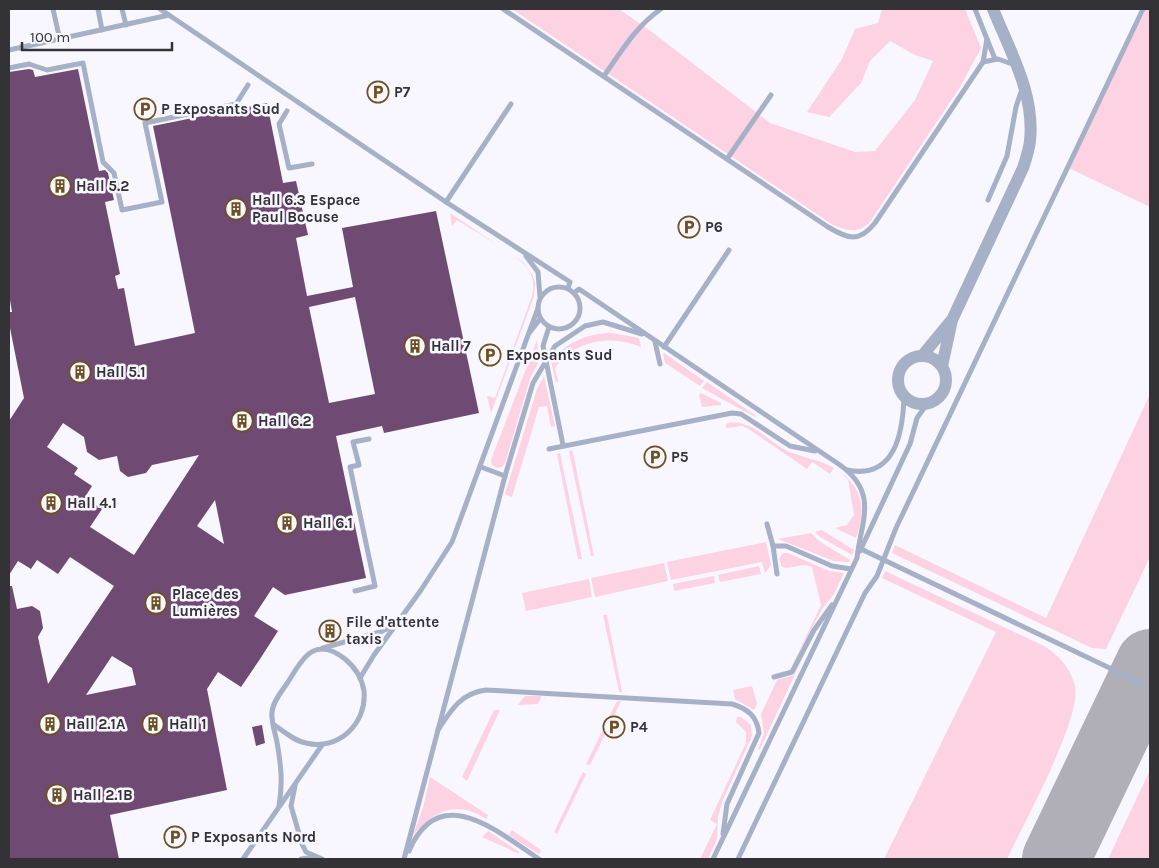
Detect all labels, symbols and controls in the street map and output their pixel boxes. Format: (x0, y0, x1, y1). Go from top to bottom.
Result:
scale bar (22, 20, 172, 52)
text: 100 m (30, 28, 70, 46)
parking icon: P7 (366, 80, 390, 104)
place label: P7 (394, 83, 411, 101)
parking icon: P Exposants Sud (133, 97, 157, 121)
place label: P Exposants Sud (161, 100, 280, 118)
building icon: Hall 5.2 (48, 174, 72, 198)
place label: Hall 5.2 (76, 177, 129, 195)
place label: Hall 6.3 Espace Paul Bocuse (252, 191, 360, 226)
building icon: Hall 6.3 Espace Paul Bocuse (224, 197, 248, 221)
parking icon: P6 (677, 215, 701, 239)
place label: P6 (705, 218, 723, 236)
building icon: Hall 7 (403, 334, 427, 358)
place label: Hall 7 (431, 337, 471, 355)
parking icon: Exposants Sud (478, 343, 502, 367)
place label: Exposants Sud (506, 346, 613, 364)
building icon: Hall 5.1 (68, 360, 92, 384)
place label: Hall 5.1 (96, 363, 146, 381)
building icon: Hall 6.2 (230, 409, 254, 433)
place label: Hall 6.2 (258, 412, 312, 430)
parking icon: P5 (643, 445, 667, 469)
place label: P5 (671, 448, 689, 466)
building icon: Hall 4.1 (39, 491, 63, 515)
place label: Hall 4.1 (67, 494, 117, 512)
building icon: Hall 6.1 (275, 511, 299, 535)
place label: Hall 6.1 (303, 514, 353, 532)
place label: Place des Lumières (172, 585, 239, 620)
building icon: Place des Lumières (144, 591, 168, 615)
place label: File d'attente taxis (346, 613, 439, 648)
building icon: File d'attente taxis (318, 619, 342, 643)
building icon: Hall 2.1A (38, 712, 62, 736)
building icon: Hall 1 (141, 712, 165, 736)
place label: Hall 2.1A (66, 715, 126, 733)
place label: Hall 1 (169, 715, 207, 733)
parking icon: P4 (602, 715, 626, 739)
place label: P4 (630, 718, 648, 736)
building icon: Hall 2.1B (45, 783, 69, 807)
place label: Hall 2.1B (73, 786, 133, 804)
parking icon: P Exposants Nord (163, 825, 187, 849)
place label: P Exposants Nord (191, 828, 316, 846)

